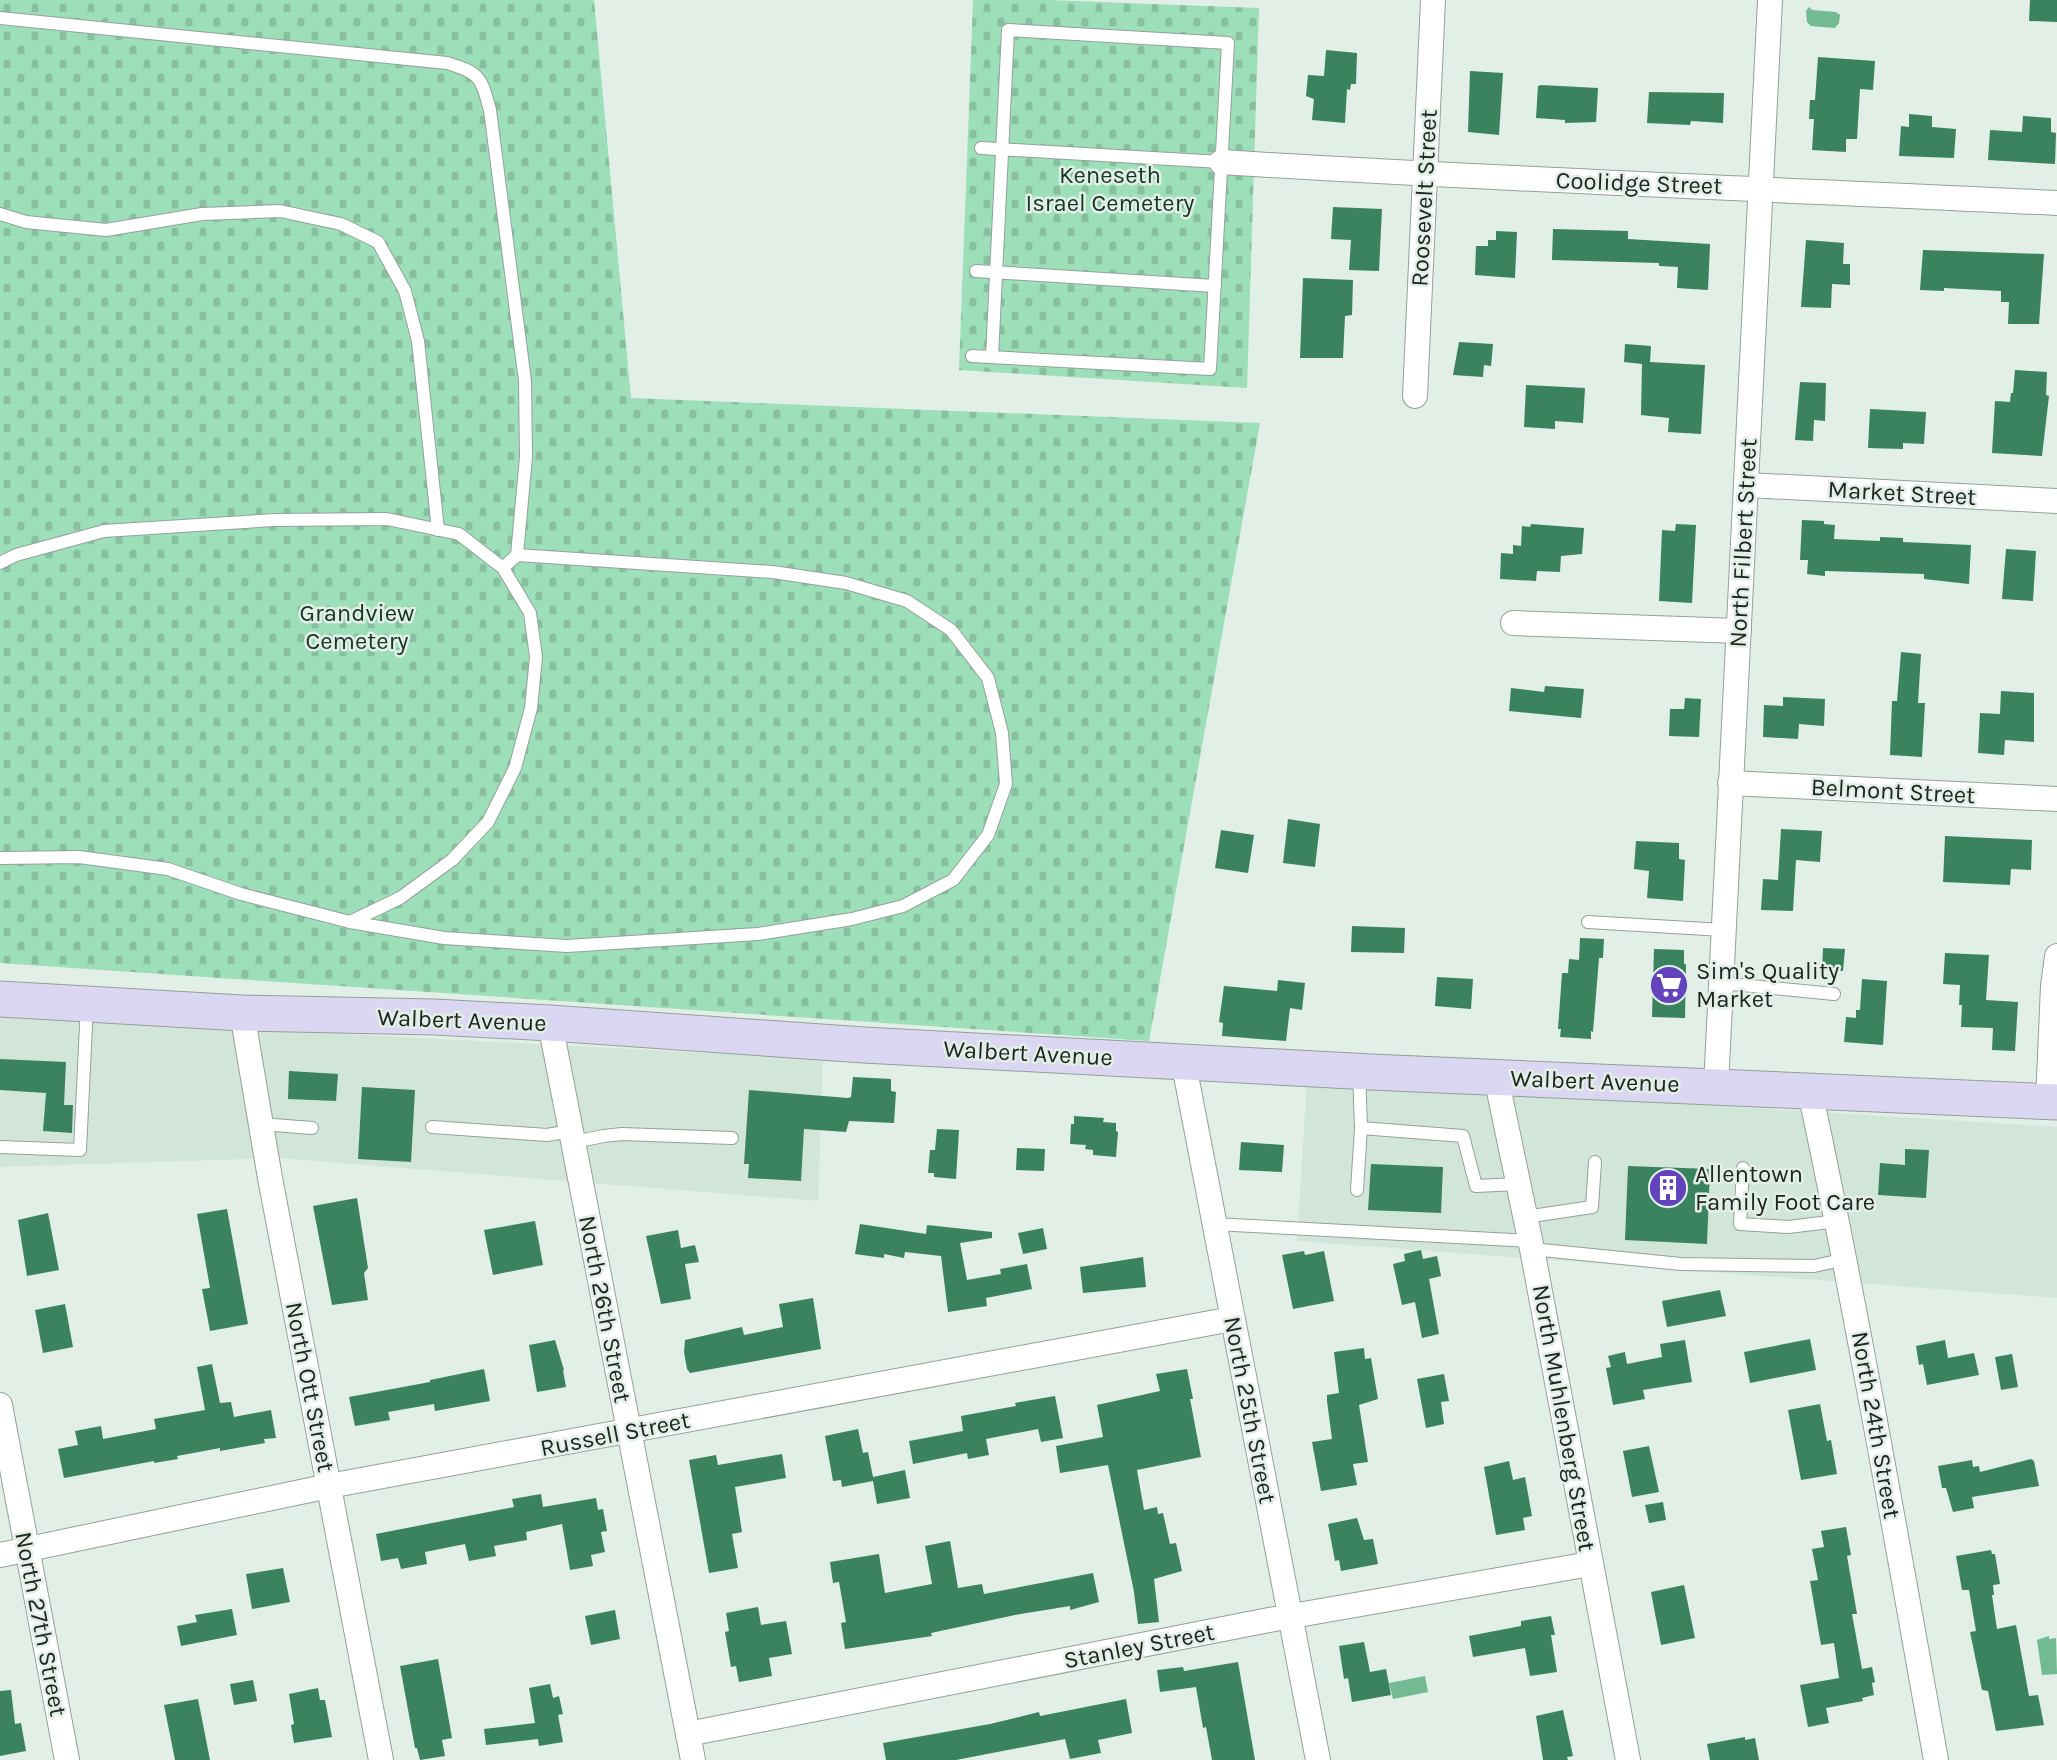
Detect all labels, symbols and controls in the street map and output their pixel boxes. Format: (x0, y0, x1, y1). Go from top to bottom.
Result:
street label: Roosevelt Street (1405, 109, 1443, 287)
park label: Keneseth Israel Cemetery (1026, 161, 1194, 217)
street label: Coolidge Street (1555, 166, 1723, 200)
street label: North Filbert Street (1724, 438, 1762, 648)
street label: Market Street (1827, 475, 1977, 511)
park label: Grandview Cemetery (300, 599, 414, 655)
street label: Belmont Street (1810, 773, 1976, 809)
place label: Sim's Quality Market (1696, 957, 1839, 1013)
supermarket icon: Sim's Quality Market (1648, 964, 1690, 1006)
street label: Walbert Avenue (377, 1003, 547, 1037)
street label: Walbert Avenue (943, 1035, 1113, 1071)
street label: Walbert Avenue (1510, 1064, 1680, 1098)
place label: Allentown Family Foot Care (1695, 1160, 1875, 1216)
building icon: Allentown Family Foot Care (1647, 1167, 1689, 1209)
street label: North 26th Street (573, 1213, 637, 1405)
street label: North Muhlenberg Street (1527, 1282, 1601, 1554)
street label: North Ott Street (280, 1300, 340, 1474)
street label: North 25th Street (1218, 1314, 1282, 1506)
street label: North 24th Street (1846, 1329, 1906, 1521)
street label: Russell Street (538, 1406, 692, 1462)
street label: North 27th Street (9, 1529, 73, 1719)
street label: Stanley Street (1061, 1618, 1217, 1674)

